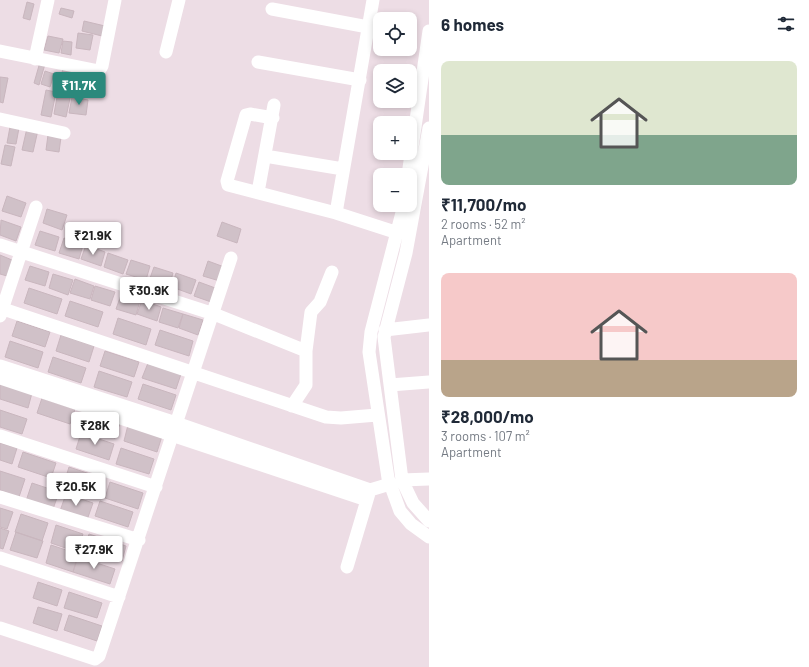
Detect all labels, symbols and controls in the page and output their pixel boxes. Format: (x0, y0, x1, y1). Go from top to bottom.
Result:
map controls (373, 12, 417, 212)
button: locate (373, 12, 417, 56)
icon: filters (775, 13, 797, 35)
text: 6 homes (441, 14, 504, 34)
button: layers (373, 64, 417, 108)
pin: ₹11.7K (46, 72, 112, 106)
text: ₹11.7K (62, 77, 96, 93)
icon: home (583, 87, 655, 159)
button: + (373, 116, 417, 160)
button: − (373, 168, 417, 212)
text: ₹11,700/mo (441, 194, 526, 214)
text: 2 rooms · 52 m² (441, 216, 526, 232)
pin: ₹21.9K (60, 222, 126, 256)
text: ₹21.9K (74, 227, 112, 243)
text: Apartment (441, 232, 502, 248)
pin: ₹30.9K (116, 277, 182, 311)
text: ₹30.9K (129, 282, 169, 298)
icon: home (583, 299, 655, 371)
text: ₹28,000/mo (441, 406, 534, 426)
pin: ₹28K (71, 412, 119, 446)
text: ₹28K (80, 417, 110, 433)
text: 3 rooms · 107 m² (441, 428, 530, 444)
text: Apartment (441, 444, 502, 460)
pin: ₹20.5K (43, 473, 109, 507)
text: ₹20.5K (56, 478, 96, 494)
pin: ₹27.9K (61, 536, 127, 570)
text: ₹27.9K (75, 541, 113, 557)

